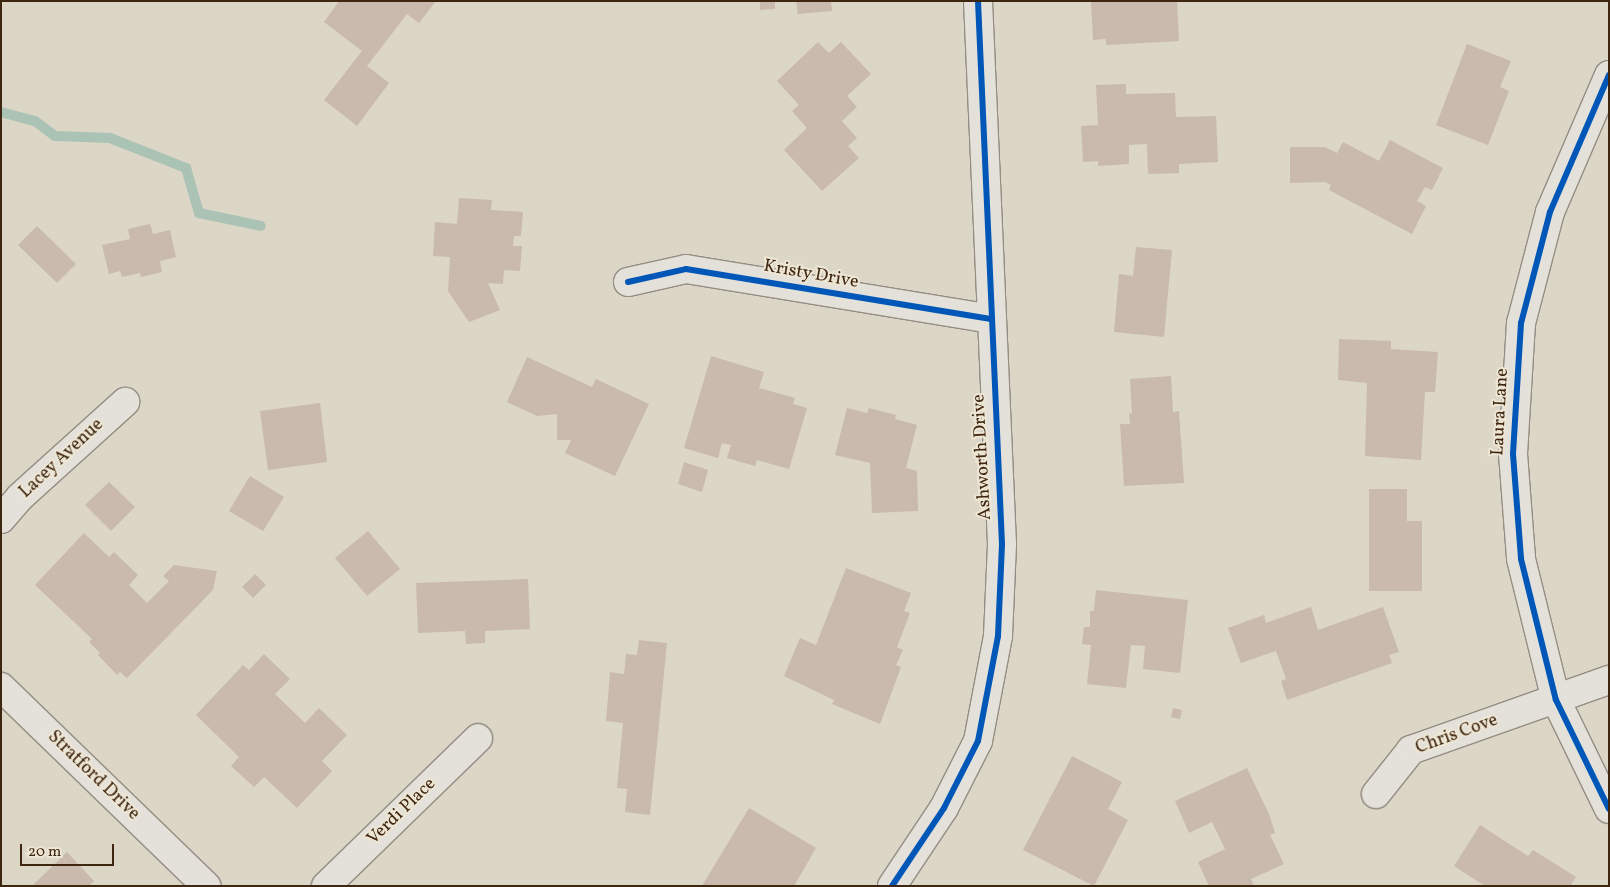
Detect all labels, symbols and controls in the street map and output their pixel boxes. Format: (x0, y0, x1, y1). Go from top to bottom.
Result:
street label: Kristy Drive (762, 256, 860, 294)
street label: Laura Lane (1488, 368, 1514, 456)
street label: Ashworth Drive (969, 394, 997, 520)
street label: Lacey Avenue (15, 414, 109, 504)
street label: Chris Cove (1413, 710, 1501, 760)
street label: Stratford Drive (42, 727, 144, 825)
street label: Verdi Place (363, 774, 441, 850)
scale bar (22, 834, 116, 866)
text: 20 m (28, 842, 61, 863)

